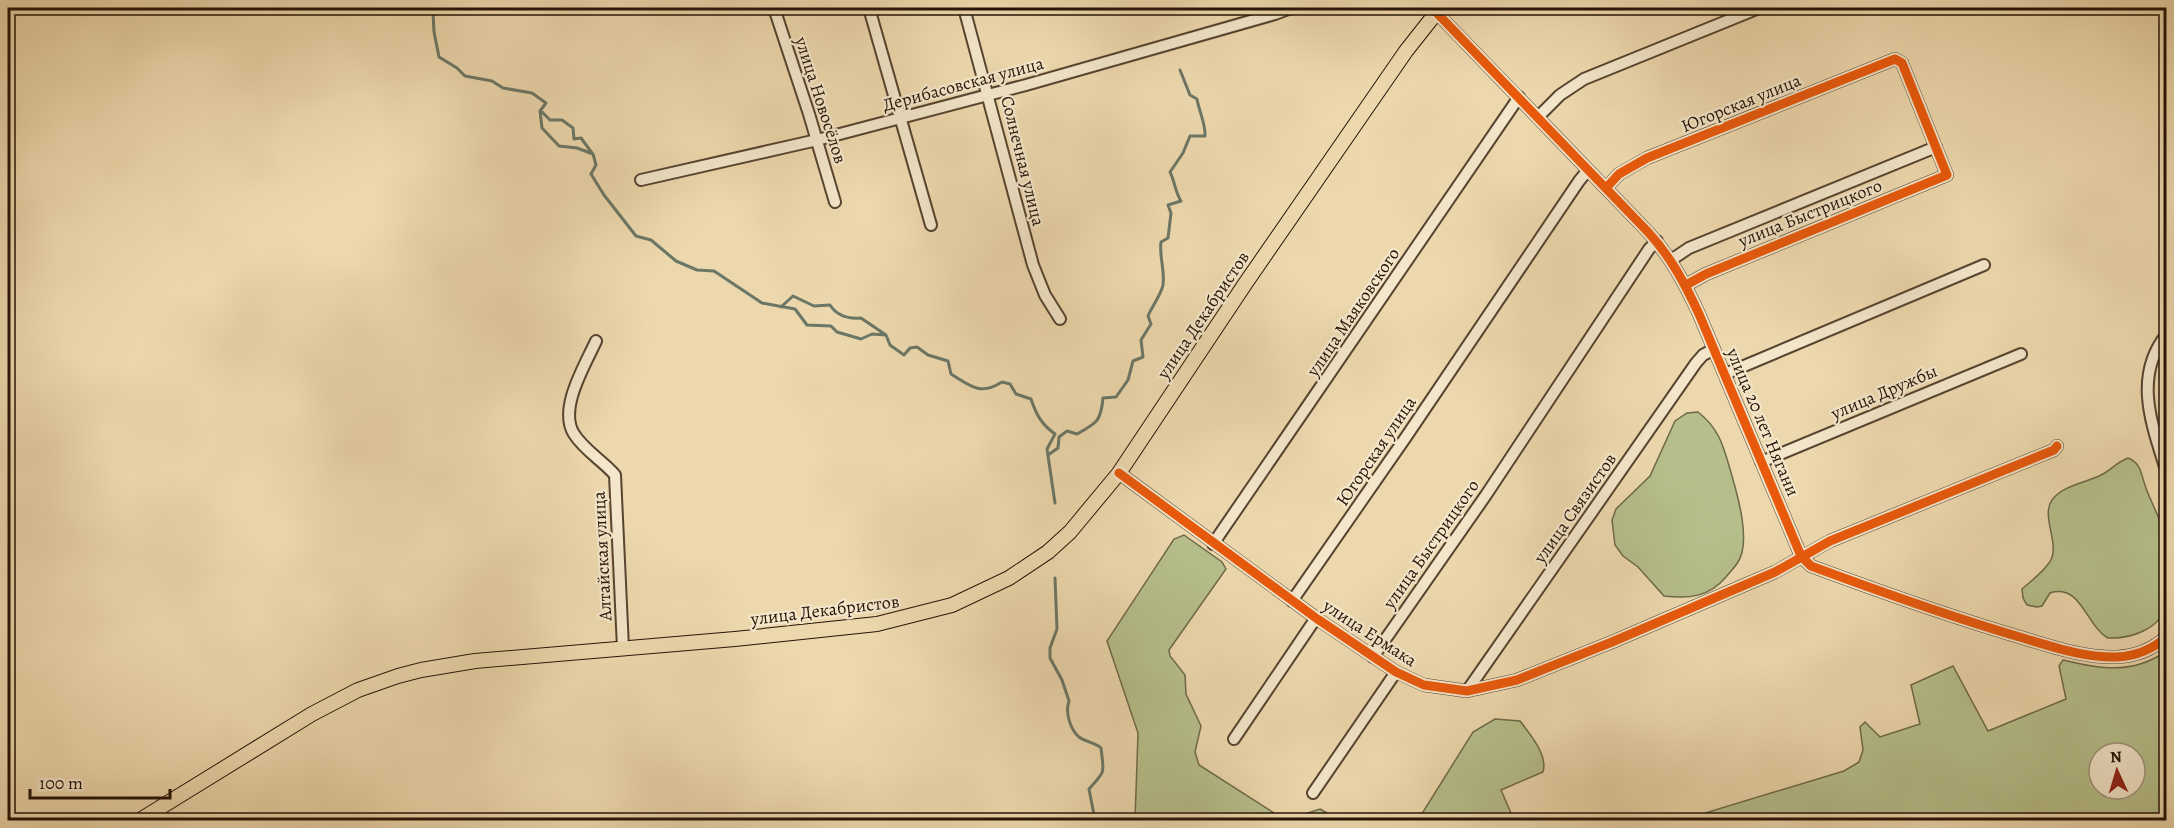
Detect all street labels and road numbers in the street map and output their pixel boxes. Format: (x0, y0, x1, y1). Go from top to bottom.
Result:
street label: улица Новосёлов (789, 33, 853, 166)
street label: Дерибасовская улица (880, 51, 1047, 117)
street label: Югорская улица (1677, 68, 1805, 138)
street label: Солнечная улица (995, 93, 1051, 229)
street label: улица Быстрицкого (1734, 173, 1885, 253)
street label: улица Маяковского (1300, 243, 1405, 382)
street label: улица Декабристов (1151, 246, 1255, 384)
street label: улица 20 лет Нягани (1720, 343, 1805, 500)
street label: улица Дружбы (1826, 359, 1941, 426)
street label: Югорская улица (1330, 391, 1422, 511)
street label: улица Связистов (1527, 448, 1622, 569)
street label: улица Быстрицкого (1377, 475, 1485, 614)
street label: Алтайская улица (587, 490, 617, 622)
street label: улица Декабристов (748, 589, 901, 631)
street label: улица Ермака (1318, 593, 1422, 673)

